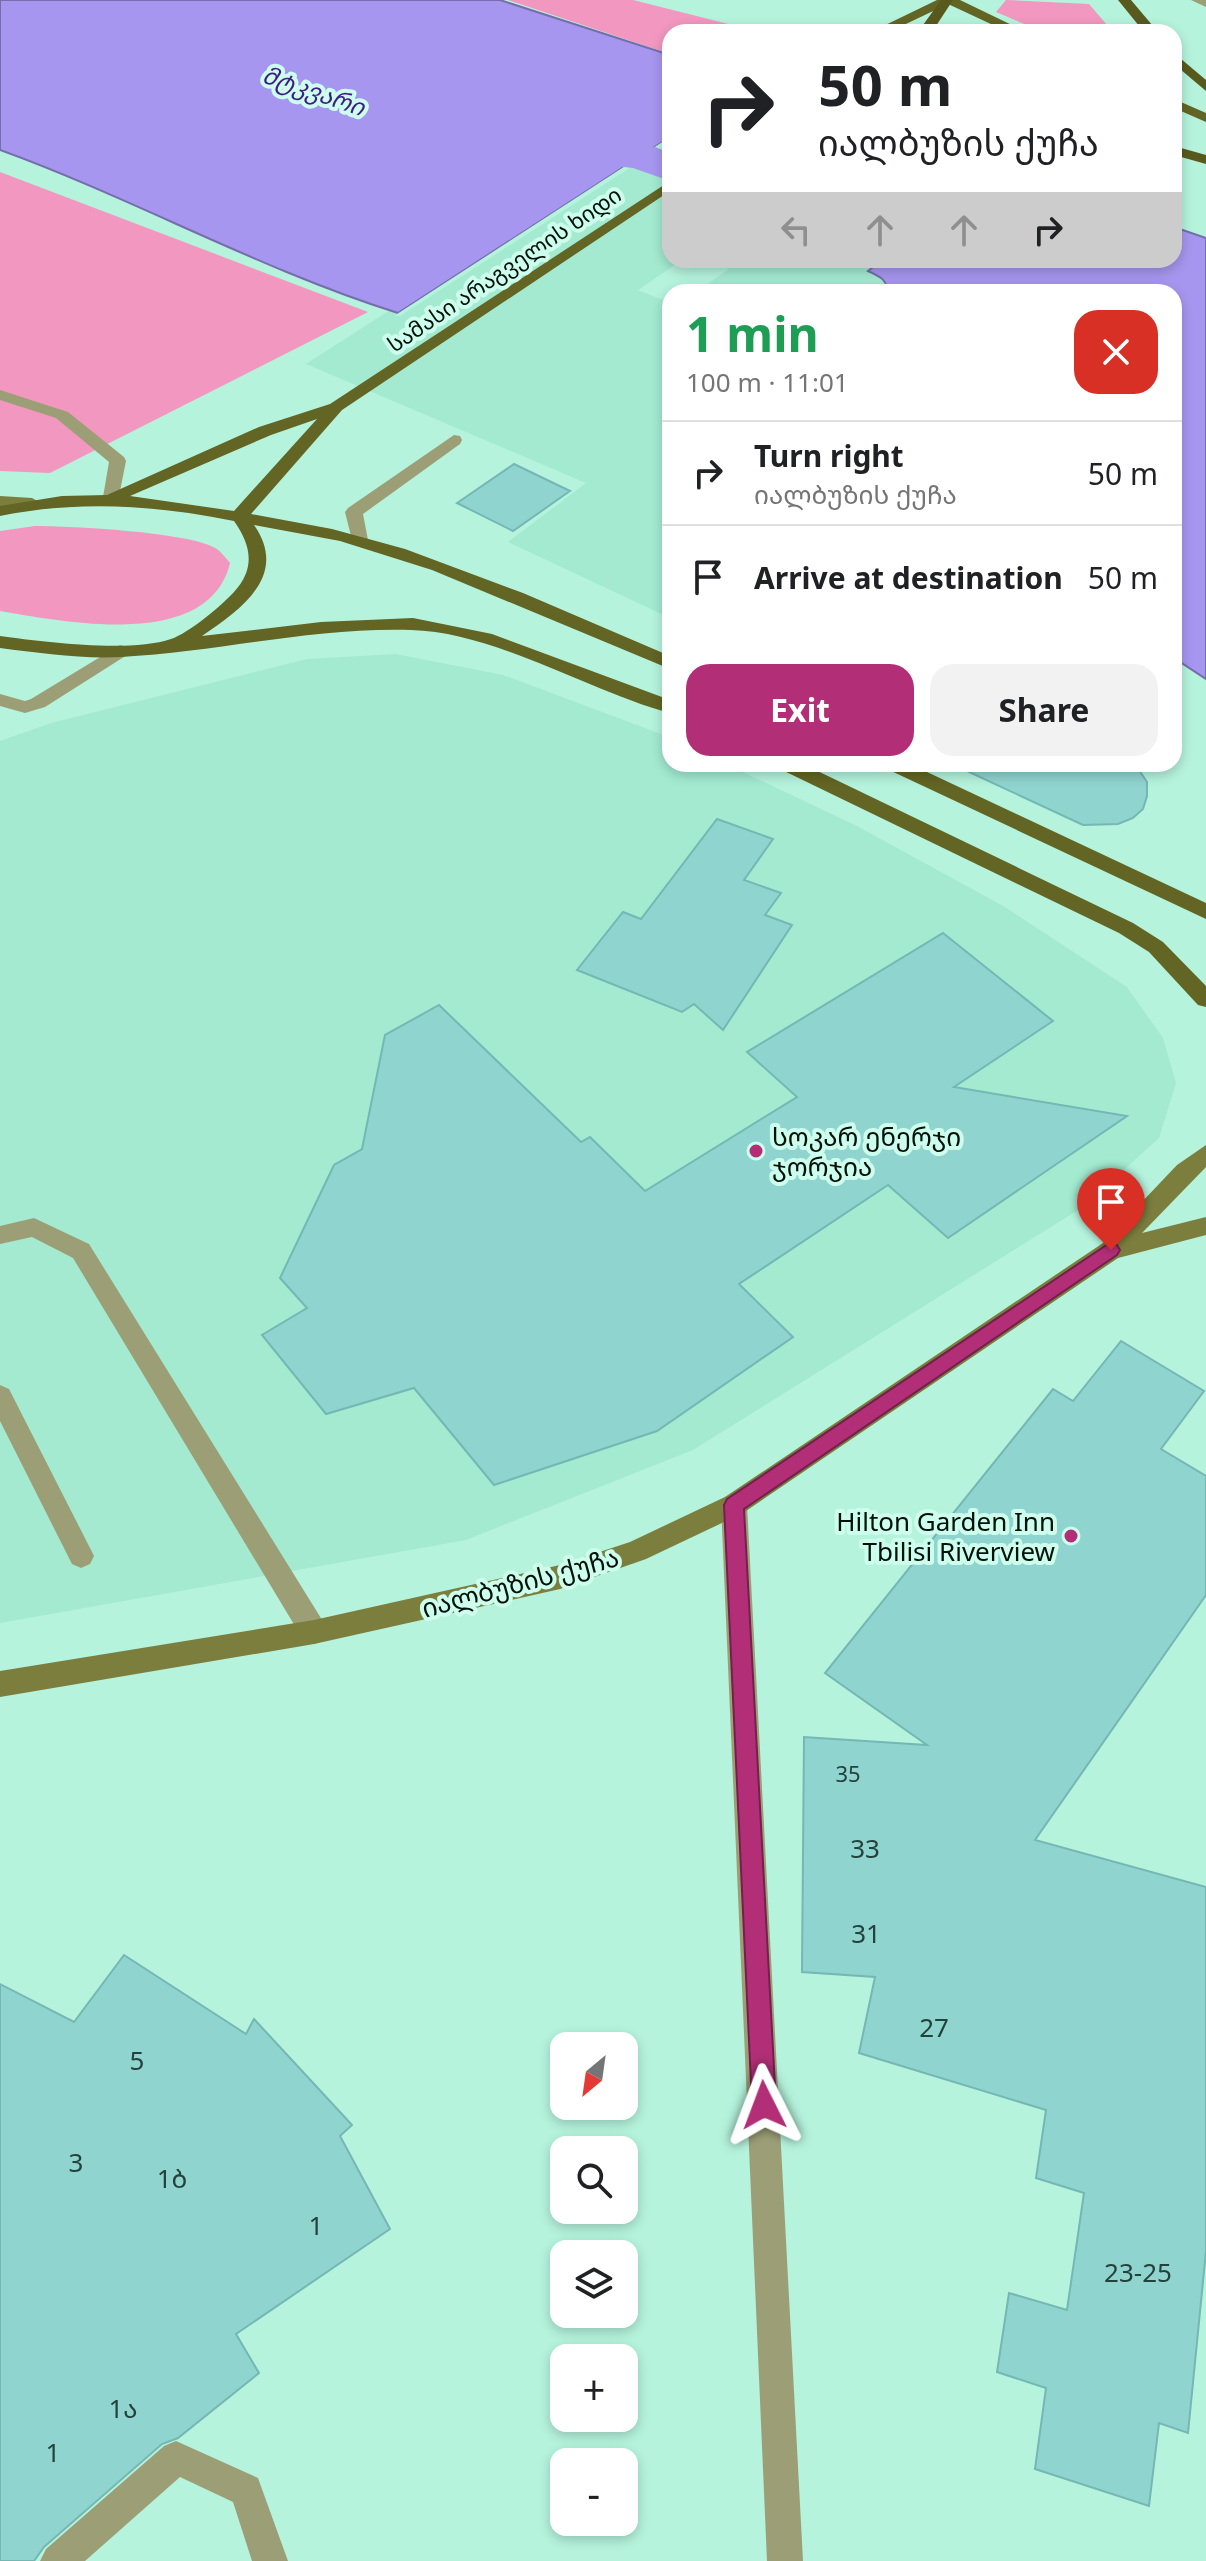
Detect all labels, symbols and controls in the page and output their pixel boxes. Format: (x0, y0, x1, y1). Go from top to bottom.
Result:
text: 50 m (818, 46, 952, 122)
icon: right (686, 56, 790, 160)
water label: მტკვარი (259, 57, 371, 123)
text: იალბუზის ქუჩა (818, 118, 1099, 167)
street label: სამასი არაგველის ხიდი (381, 180, 627, 358)
icon: left (774, 208, 818, 252)
icon: ahead (858, 208, 902, 252)
icon: ahead (942, 208, 986, 252)
icon: right (1026, 208, 1070, 252)
text: 1 min (686, 301, 819, 366)
button: close (1074, 310, 1158, 394)
text: 100 m · 11:01 (686, 364, 849, 400)
text: Turn right (754, 435, 904, 476)
icon: right (686, 451, 730, 495)
text: 50 m (1088, 453, 1158, 494)
text: იალბუზის ქუჩა (754, 476, 957, 512)
icon: arrive (686, 555, 730, 599)
text: Arrive at destination (754, 557, 1063, 598)
text: 50 m (1088, 557, 1158, 598)
button: Exit (686, 664, 914, 756)
button: Share (930, 664, 1158, 756)
place label: სოკარ ენერჯი ჯორჯია (772, 1118, 961, 1184)
marker: სოკარ ენერჯი ჯორჯია (747, 1142, 765, 1160)
pin (1077, 1168, 1145, 1250)
icon: arrive (1089, 1180, 1133, 1224)
place label: Hilton Garden Inn Tbilisi Riverview (836, 1503, 1056, 1569)
marker: Hilton Garden Inn Tbilisi Riverview (1062, 1527, 1080, 1545)
street label: იალბუზის ქუჩა (417, 1538, 623, 1626)
house number: 35 (835, 1759, 861, 1788)
house number: 33 (850, 1830, 880, 1866)
house number: 31 (851, 1915, 881, 1951)
house number: 27 (919, 2009, 949, 2045)
north arrow (550, 2032, 638, 2120)
map controls (550, 2032, 638, 2536)
house number: 5 (130, 2042, 144, 2078)
position arrow (722, 2063, 806, 2147)
button: search (550, 2136, 638, 2224)
house number: 3 (69, 2144, 83, 2180)
house number: 1ბ (157, 2160, 187, 2196)
house number: 1 (309, 2207, 323, 2243)
button: layers (550, 2240, 638, 2328)
house number: 23-25 (1104, 2254, 1172, 2290)
button: + (550, 2344, 638, 2432)
house number: 1ა (108, 2390, 138, 2426)
house number: 1 (46, 2434, 60, 2470)
button: − (550, 2448, 638, 2536)

